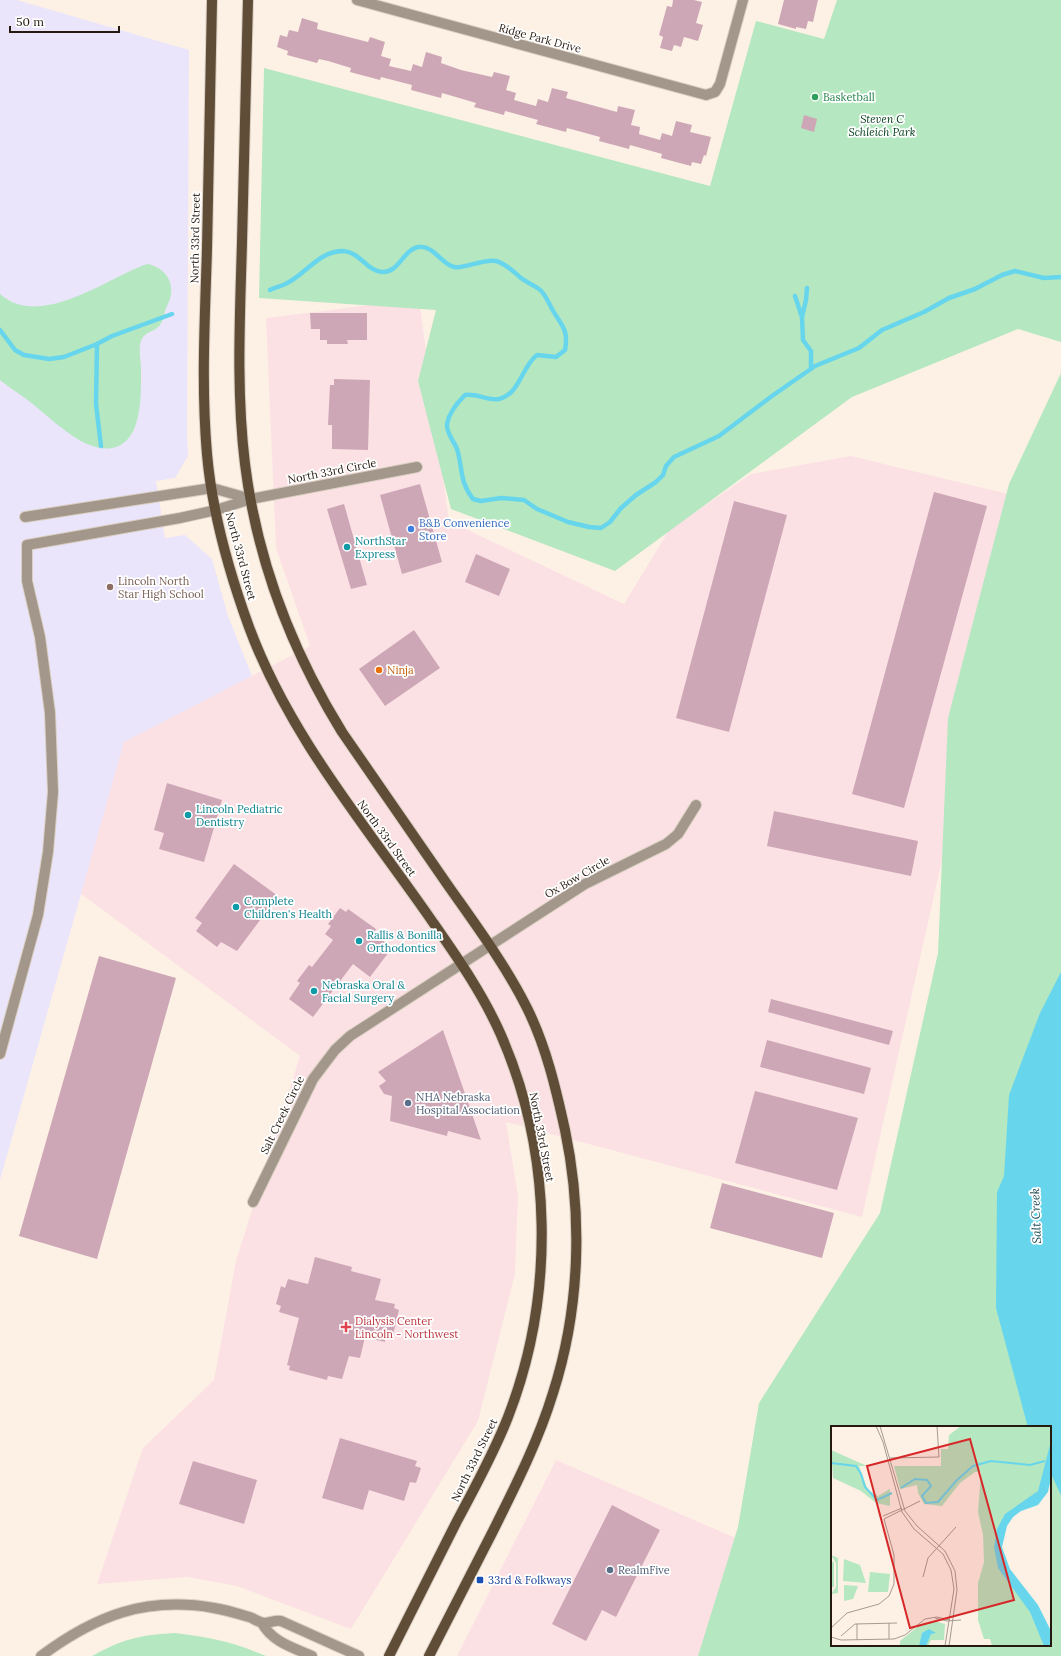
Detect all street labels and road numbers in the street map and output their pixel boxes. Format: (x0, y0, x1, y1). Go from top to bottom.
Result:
street label: Ridge Park Drive (497, 20, 583, 56)
street label: North 33rd Street (187, 192, 203, 284)
street label: North 33rd Circle (287, 456, 378, 486)
street label: North 33rd Street (222, 510, 260, 602)
street label: North 33rd Street (355, 797, 420, 879)
street label: Ox Bow Circle (542, 853, 612, 901)
street label: Salt Creek Circle (257, 1074, 307, 1156)
street label: North 33rd Street (526, 1091, 558, 1184)
street label: North 33rd Street (448, 1415, 501, 1504)

